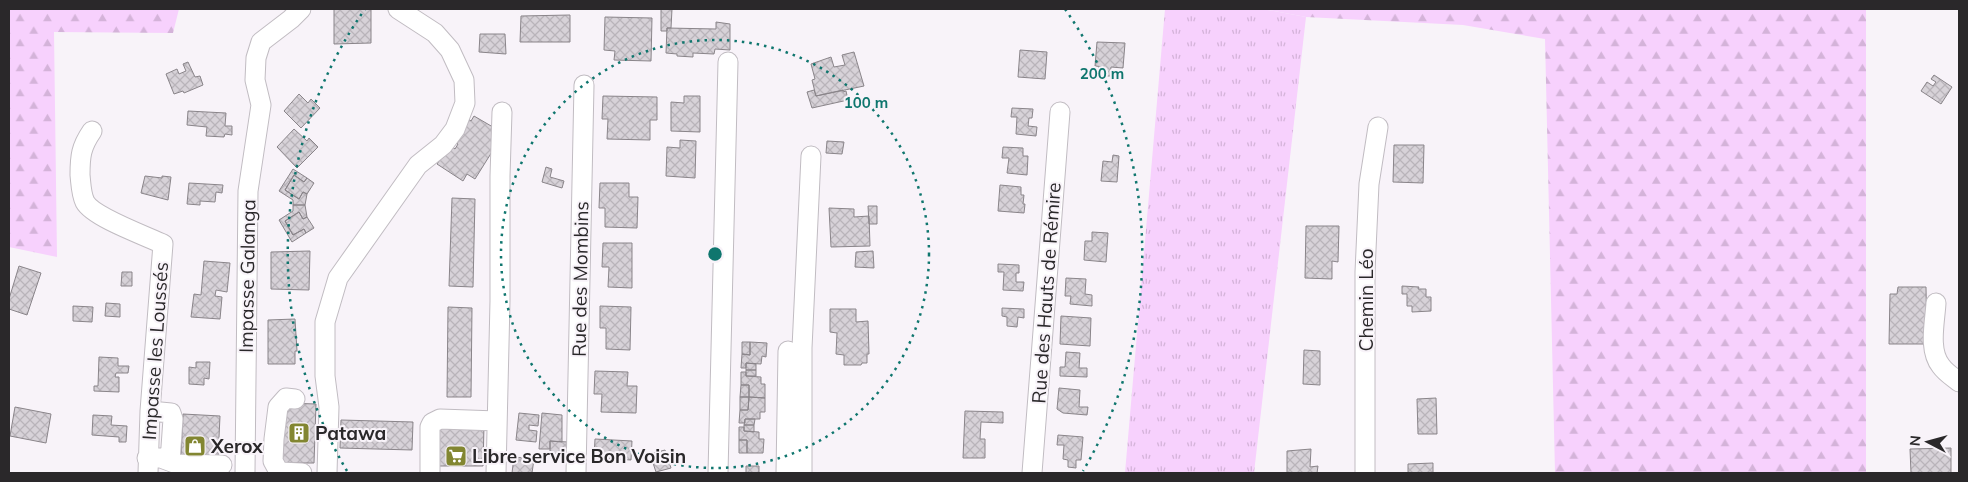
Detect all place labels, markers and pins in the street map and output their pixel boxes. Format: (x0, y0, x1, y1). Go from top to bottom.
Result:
centre of rings (706, 245, 724, 263)
building icon: Patawa (287, 421, 311, 445)
place label: Patawa (315, 421, 386, 445)
shop icon: Xerox (183, 434, 207, 458)
place label: Xerox (210, 434, 263, 458)
supermarket icon: Libre service Bon Voisin (444, 444, 468, 468)
place label: Libre service Bon Voisin (472, 444, 686, 468)

